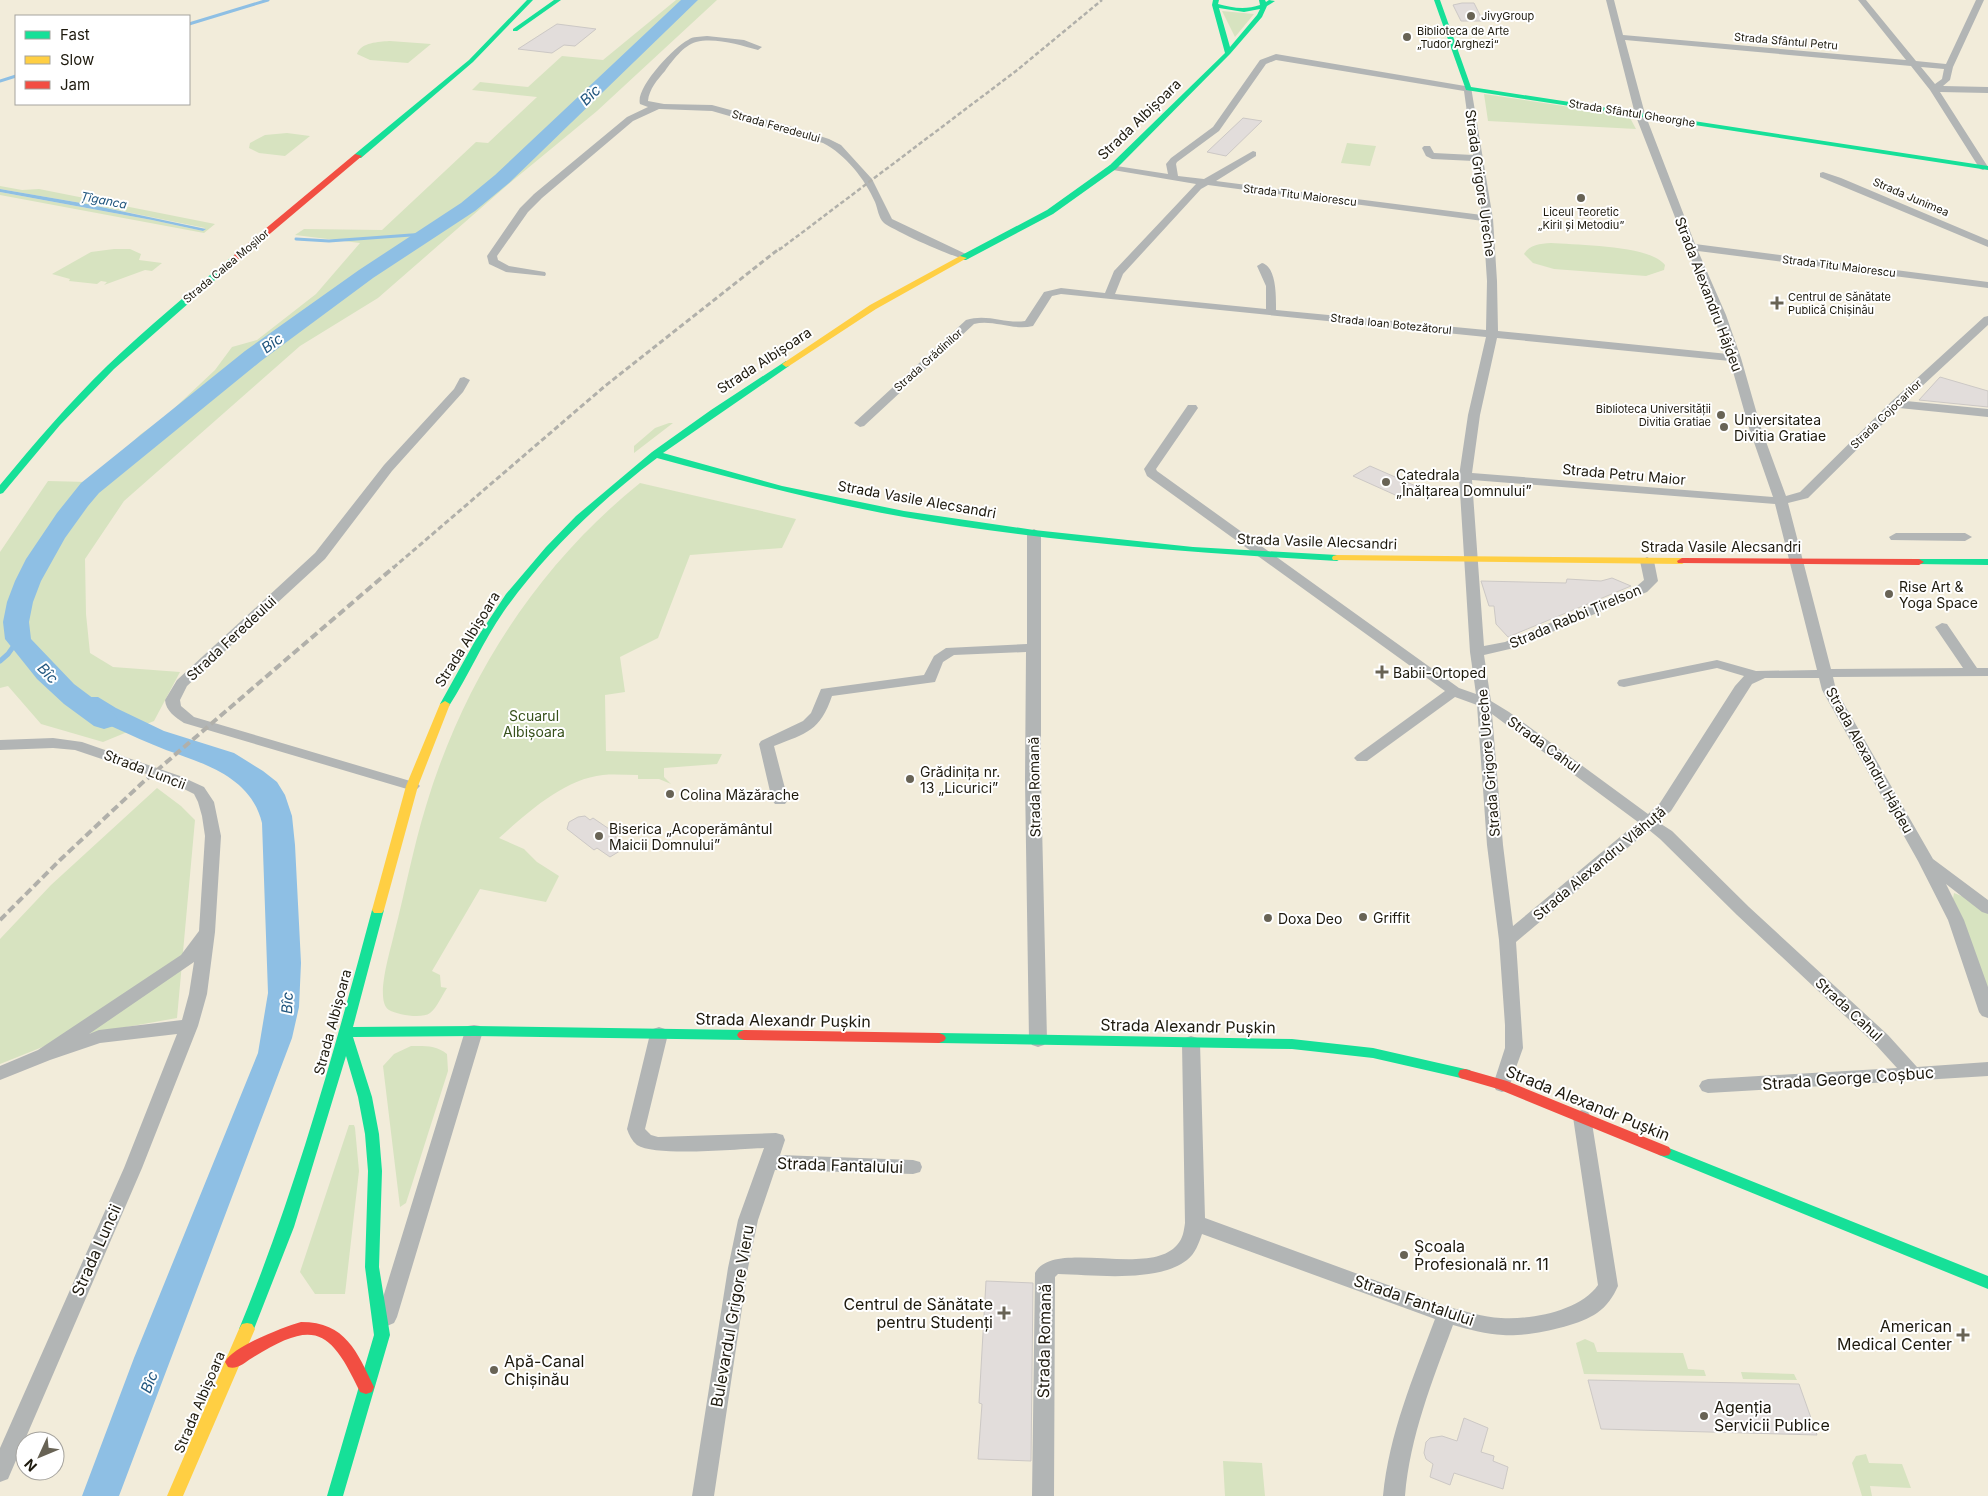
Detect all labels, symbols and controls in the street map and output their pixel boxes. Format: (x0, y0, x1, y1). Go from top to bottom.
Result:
place label: JivyGroup (1481, 9, 1535, 23)
marker: JivyGroup (1465, 10, 1477, 22)
legend (15, 15, 190, 105)
place label: Biblioteca de Arte „Tudor Arghezi“ (1417, 24, 1509, 51)
text: Fast (60, 25, 90, 44)
street label: Strada Sfântul Petru (1734, 29, 1838, 53)
marker: Biblioteca de Arte „Tudor Arghezi“ (1401, 31, 1413, 43)
text: Slow (60, 50, 94, 69)
text: Jam (60, 75, 90, 94)
street label: Strada Albișoara (1094, 75, 1185, 164)
water label: Bîc (575, 80, 605, 109)
street label: Strada Sfântul Gheorghe (1568, 96, 1696, 130)
street label: Strada Feredeului (730, 107, 822, 145)
street label: Strada Grigore Ureche (1462, 108, 1500, 258)
street label: Strada Junimea (1871, 175, 1951, 219)
street label: Strada Titu Maiorescu (1242, 181, 1358, 209)
water label: Țîganca (80, 188, 128, 212)
marker: Liceul Teoretic „Kiril și Metodiu” (1575, 192, 1587, 204)
place label: Liceul Teoretic „Kiril și Metodiu” (1538, 205, 1624, 232)
street label: Strada Alexandru Hâjdeu (1672, 214, 1746, 374)
street label: Strada Calea Moșilor (180, 226, 272, 306)
street label: Strada Titu Maiorescu (1781, 252, 1897, 280)
place label: Centrul de Sănătate Publică Chișinău (1788, 290, 1891, 317)
marker: Centrul de Sănătate Publică Chișinău (1770, 296, 1784, 310)
street label: Strada Ioan Botezătorul (1330, 311, 1452, 337)
street label: Strada Albișoara (714, 323, 815, 398)
street label: Strada Grădinilor (891, 326, 965, 394)
water label: Bîc (258, 329, 287, 357)
street label: Strada Cojocarilor (1847, 376, 1925, 452)
place label: Biblioteca Universității Divitia Gratiae (1596, 402, 1711, 429)
marker: Biblioteca Universității Divitia Gratiae (1715, 409, 1727, 421)
place label: Universitatea Divitia Gratiae (1734, 411, 1826, 444)
marker: Universitatea Divitia Gratiae (1718, 421, 1730, 433)
street label: Strada Petru Maior (1562, 460, 1686, 488)
place label: Catedrala „Înălțarea Domnului” (1396, 466, 1532, 500)
marker: Catedrala „Înălțarea Domnului” (1380, 476, 1392, 488)
street label: Strada Vasile Alecsandri (837, 477, 997, 521)
street label: Strada Vasile Alecsandri (1237, 530, 1397, 552)
street label: Strada Vasile Alecsandri (1641, 538, 1801, 555)
place label: Rise Art & Yoga Space (1899, 578, 1978, 611)
street label: Strada Rabbi Țirelson (1507, 581, 1644, 652)
street label: Strada Albișoara (431, 588, 504, 690)
marker: Rise Art & Yoga Space (1883, 588, 1895, 600)
street label: Strada Feredeului (183, 592, 279, 684)
water label: Bîc (34, 658, 63, 688)
place label: Babii-Ortoped (1393, 664, 1486, 681)
marker: Babii-Ortoped (1375, 665, 1389, 679)
street label: Strada Alexandru Hâjdeu (1823, 684, 1917, 836)
street label: Strada Grigore Ureche (1473, 688, 1503, 838)
park label: Scuarul Albișoara (503, 707, 565, 741)
street label: Strada Cahul (1505, 712, 1583, 776)
street label: Strada Romană (1025, 737, 1043, 837)
street label: Strada Luncii (102, 746, 188, 792)
place label: Grădinița nr. 13 „Licurici” (920, 763, 1000, 796)
marker: Grădinița nr. 13 „Licurici” (904, 773, 916, 785)
place label: Colina Măzărache (680, 786, 799, 803)
marker: Colina Măzărache (664, 788, 676, 800)
street label: Strada Alexandru Vlăhuță (1529, 803, 1669, 924)
place label: Biserica „Acoperământul Maicii Domnului” (609, 820, 772, 853)
marker: Biserica „Acoperământul Maicii Domnului” (593, 830, 605, 842)
place label: Griffit (1373, 909, 1411, 926)
place label: Doxa Deo (1278, 910, 1342, 927)
marker: Griffit (1357, 911, 1369, 923)
marker: Doxa Deo (1262, 912, 1274, 924)
street label: Strada Albișoara (310, 967, 355, 1077)
street label: Strada Cahul (1812, 974, 1886, 1044)
water label: Bîc (277, 991, 297, 1014)
street label: Strada Alexandr Pușkin (695, 1008, 871, 1032)
street label: Strada Alexandr Pușkin (1100, 1014, 1276, 1038)
street label: Strada Alexandr Pușkin (1503, 1061, 1673, 1145)
street label: Strada George Coșbuc (1761, 1062, 1935, 1094)
street label: Strada Fantalului (777, 1153, 903, 1177)
street label: Strada Luncii (67, 1201, 125, 1299)
street label: Bulevardul Grigore Vieru (706, 1223, 758, 1409)
place label: Școala Profesională nr. 11 (1414, 1236, 1549, 1274)
marker: Școala Profesională nr. 11 (1398, 1249, 1410, 1261)
street label: Strada Fantalului (1351, 1270, 1477, 1330)
street label: Strada Romană (1033, 1283, 1055, 1399)
place label: Centrul de Sănătate pentru Studenți (843, 1294, 993, 1332)
marker: Centrul de Sănătate pentru Studenți (997, 1306, 1011, 1320)
place label: American Medical Center (1837, 1316, 1952, 1354)
marker: American Medical Center (1956, 1328, 1970, 1342)
street label: Strada Albișoara (170, 1349, 229, 1456)
place label: Apă-Canal Chișinău (504, 1351, 584, 1389)
marker: Apă-Canal Chișinău (488, 1364, 500, 1376)
water label: Bîc (136, 1368, 162, 1396)
place label: Agenția Servicii Publice (1714, 1397, 1830, 1435)
marker: Agenția Servicii Publice (1698, 1410, 1710, 1422)
north arrow (15, 1431, 65, 1481)
text: N (20, 1456, 40, 1475)

